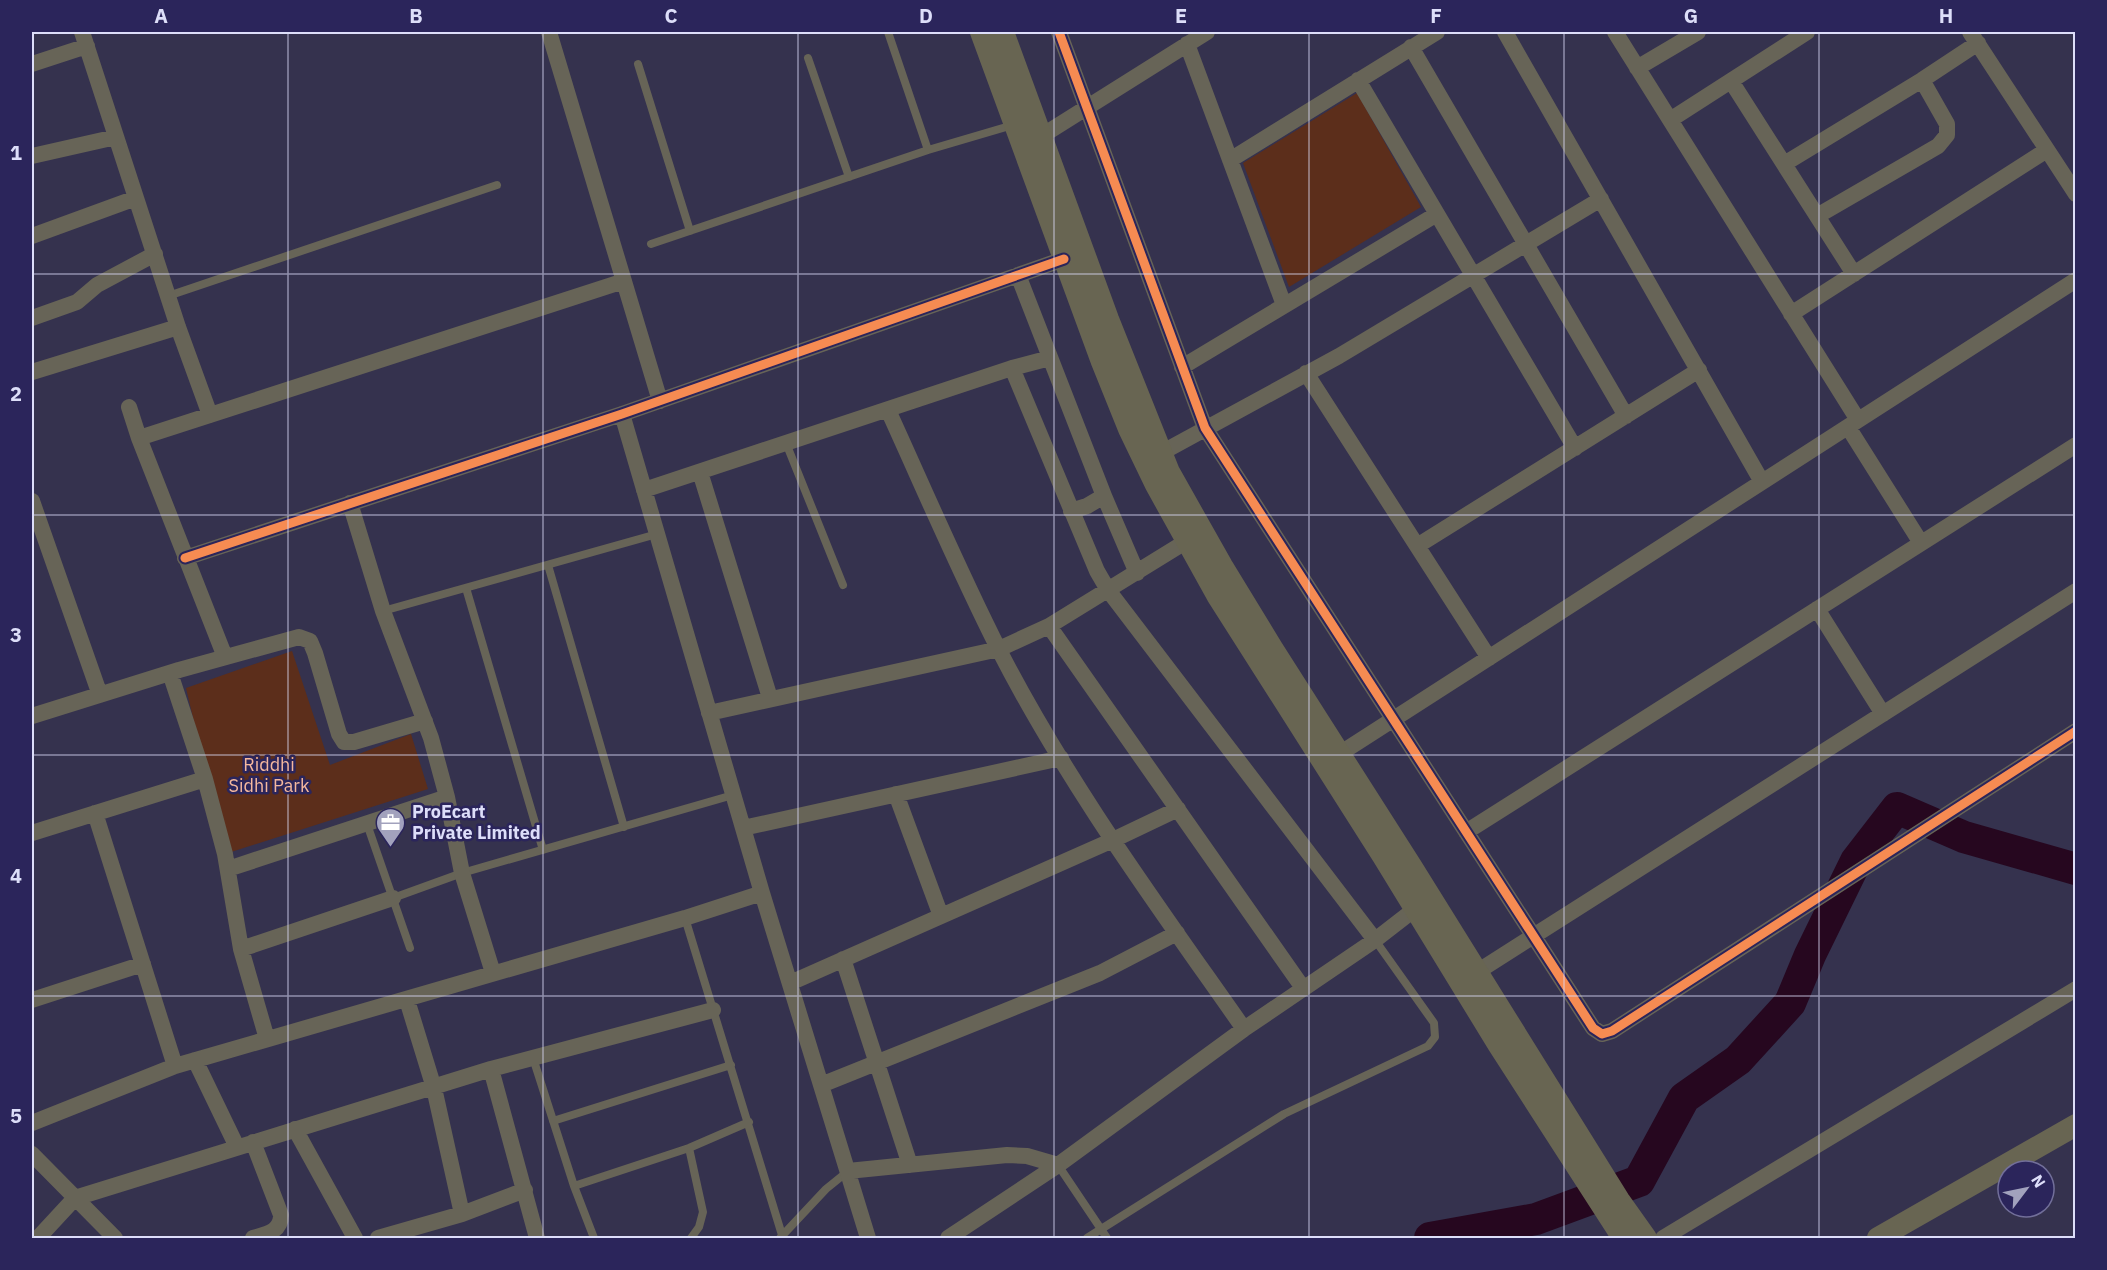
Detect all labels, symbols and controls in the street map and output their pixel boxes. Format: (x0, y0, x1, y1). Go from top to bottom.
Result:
text: A (154, 2, 168, 29)
text: B (409, 2, 423, 29)
text: C (664, 2, 678, 29)
text: D (919, 2, 933, 29)
text: E (1175, 2, 1187, 29)
text: F (1430, 2, 1442, 29)
text: G (1684, 2, 1698, 29)
text: H (1939, 2, 1953, 29)
text: 1 (10, 139, 22, 166)
text: 2 (10, 380, 22, 407)
text: 3 (10, 621, 22, 648)
park label: Riddhi Sidhi Park (229, 753, 310, 797)
place label: ProEcart Private Limited (412, 800, 541, 844)
office icon: ProEcart Private Limited (375, 806, 407, 848)
text: 4 (10, 862, 22, 889)
text: 5 (10, 1102, 22, 1129)
north arrow (1996, 1159, 2056, 1219)
text: N (2027, 1171, 2050, 1191)

